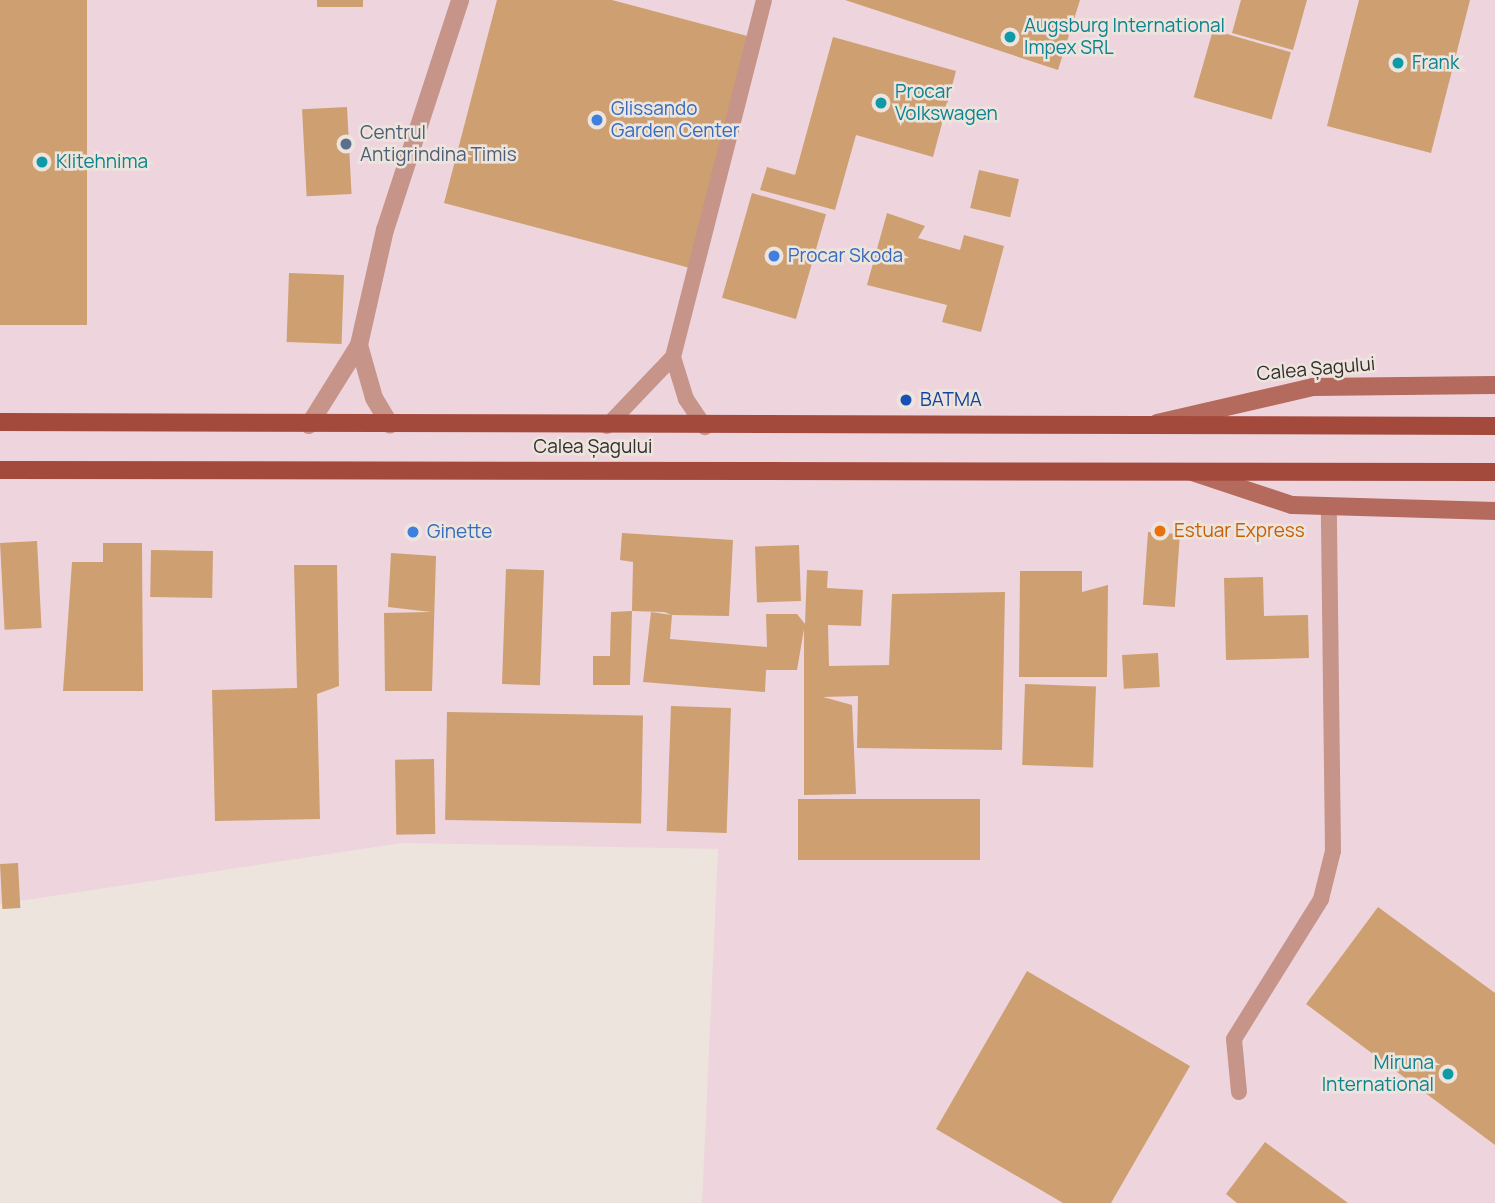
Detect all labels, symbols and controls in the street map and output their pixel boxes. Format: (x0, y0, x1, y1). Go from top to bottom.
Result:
place label: Augsburg International Impex SRL (1024, 15, 1225, 59)
marker: Augsburg International Impex SRL (1002, 29, 1018, 45)
place label: Frank (1412, 52, 1459, 74)
marker: Frank (1390, 55, 1406, 71)
place label: Procar Volkswagen (895, 81, 998, 125)
marker: Procar Volkswagen (873, 95, 889, 111)
place label: Glissando Garden Center (611, 98, 740, 142)
marker: Glissando Garden Center (589, 112, 605, 128)
place label: Centrul Antigrindina Timis (360, 122, 517, 166)
marker: Centrul Antigrindina Timis (338, 136, 354, 152)
place label: Klitehnima (56, 151, 148, 173)
marker: Klitehnima (34, 154, 50, 170)
place label: Procar Skoda (788, 245, 903, 267)
marker: Procar Skoda (766, 248, 782, 264)
street label: Calea Șagului (1256, 352, 1376, 386)
place label: BATMA (920, 389, 982, 411)
marker: BATMA (898, 392, 914, 408)
street label: Calea Șagului (534, 436, 652, 458)
place label: Estuar Express (1174, 520, 1305, 542)
place label: Ginette (427, 521, 492, 543)
marker: Estuar Express (1152, 523, 1168, 539)
marker: Ginette (405, 524, 421, 540)
place label: Miruna International (1322, 1052, 1434, 1096)
marker: Miruna International (1440, 1066, 1456, 1082)

